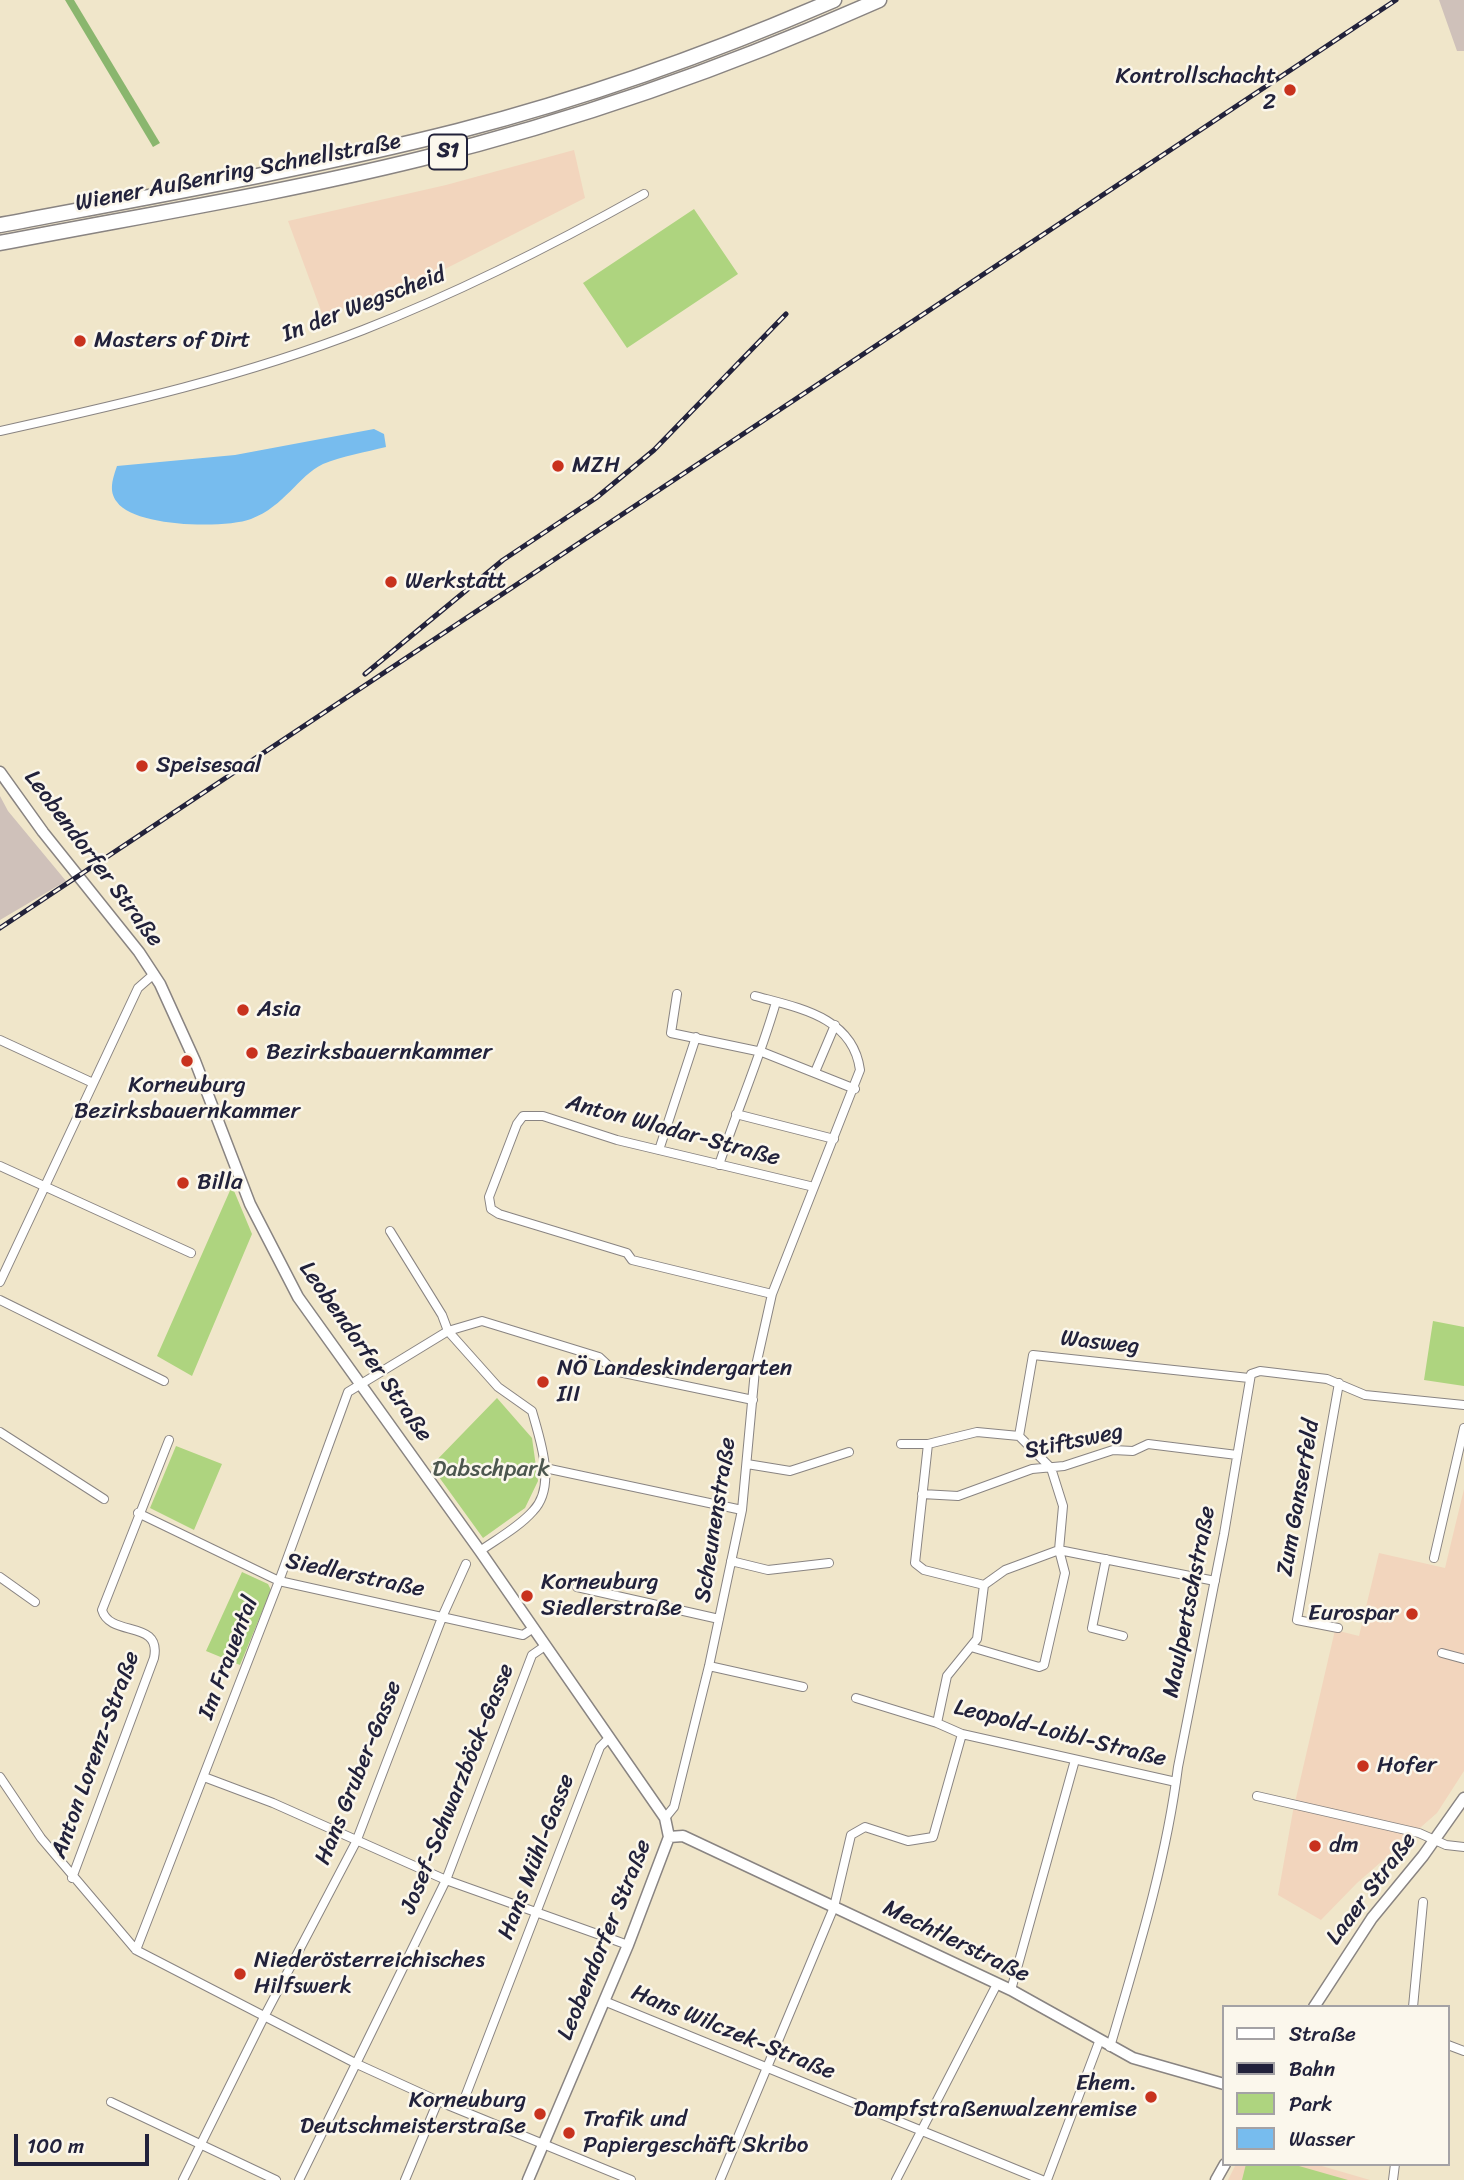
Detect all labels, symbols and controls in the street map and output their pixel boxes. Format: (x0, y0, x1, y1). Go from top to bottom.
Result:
place label: Kontrollschacht 2 (1116, 63, 1276, 117)
marker: Kontrollschacht 2 (1282, 82, 1298, 98)
street label: Wiener Außenring Schnellstraße (73, 128, 403, 218)
road number: S1 (429, 134, 467, 170)
street label: In der Wegscheid (279, 261, 449, 349)
place label: Masters of Dirt (94, 327, 250, 355)
marker: Masters of Dirt (72, 333, 88, 349)
place label: MZH (572, 452, 620, 480)
marker: MZH (550, 458, 566, 474)
place label: Werkstatt (405, 568, 506, 596)
marker: Werkstatt (383, 574, 399, 590)
place label: Speisesaal (156, 752, 262, 780)
marker: Speisesaal (134, 758, 150, 774)
street label: Leobendorfer Straße (18, 765, 168, 953)
place label: Asia (257, 996, 301, 1024)
marker: Asia (235, 1002, 251, 1018)
place label: Bezirksbauernkammer (266, 1039, 492, 1067)
marker: Bezirksbauernkammer (244, 1045, 260, 1061)
marker: Korneuburg Bezirksbauernkammer (179, 1053, 195, 1069)
place label: Korneuburg Bezirksbauernkammer (74, 1072, 300, 1126)
street label: Anton Wladar-Straße (563, 1089, 783, 1173)
place label: Billa (197, 1169, 243, 1197)
marker: Billa (175, 1175, 191, 1191)
street label: Leobendorfer Straße (292, 1256, 438, 1448)
street label: Wasweg (1059, 1325, 1141, 1361)
place label: NÖ Landeskindergarten III (557, 1355, 792, 1409)
marker: NÖ Landeskindergarten III (535, 1374, 551, 1390)
street label: Stiftsweg (1022, 1418, 1126, 1466)
street label: Zum Ganserfeld (1272, 1418, 1326, 1578)
street label: Scheunenstraße (689, 1436, 743, 1604)
park label: Dabschpark (432, 1456, 550, 1484)
street label: Maulpertschstraße (1158, 1504, 1222, 1700)
street label: Siedlerstraße (283, 1548, 427, 1604)
place label: Korneuburg Siedlerstraße (541, 1569, 682, 1623)
marker: Korneuburg Siedlerstraße (519, 1588, 535, 1604)
street label: Im Frauental (193, 1593, 265, 1723)
place label: Eurospar (1308, 1600, 1398, 1628)
marker: Eurospar (1404, 1606, 1420, 1622)
street label: Anton Lorenz-Straße (46, 1648, 146, 1862)
street label: Josef-Schwarzböck-Gasse (395, 1660, 521, 1918)
street label: Hans Gruber-Gasse (310, 1677, 408, 1869)
street label: Leopold-Loibl-Straße (951, 1694, 1169, 1774)
place label: Hofer (1377, 1752, 1436, 1780)
marker: Hofer (1355, 1758, 1371, 1774)
street label: Hans Mühl-Gasse (493, 1770, 581, 1944)
street label: Laaer Straße (1321, 1827, 1423, 1951)
place label: dm (1329, 1832, 1359, 1860)
street label: Leobendorfer Straße (552, 1836, 658, 2044)
marker: dm (1307, 1838, 1323, 1854)
street label: Mechtlerstraße (878, 1895, 1034, 1989)
place label: Niederösterreichisches Hilfswerk (254, 1947, 485, 2001)
marker: Niederösterreichisches Hilfswerk (232, 1966, 248, 1982)
street label: Hans Wilczek-Straße (627, 1979, 839, 2087)
legend (1222, 2005, 1450, 2166)
text: Straße (1289, 2015, 1356, 2053)
text: Bahn (1289, 2050, 1335, 2088)
place label: Ehem. Dampfstraßenwalzenremise (853, 2070, 1137, 2124)
text: Park (1289, 2085, 1332, 2123)
place label: Korneuburg Deutschmeisterstraße (300, 2087, 526, 2141)
marker: Ehem. Dampfstraßenwalzenremise (1143, 2089, 1159, 2105)
marker: Korneuburg Deutschmeisterstraße (532, 2106, 548, 2122)
place label: Trafik und Papiergeschäft Skribo (583, 2106, 808, 2160)
scale bar (18, 2120, 152, 2164)
text: Wasser (1289, 2120, 1354, 2158)
marker: Trafik und Papiergeschäft Skribo (561, 2125, 577, 2141)
text: 100 m (27, 2127, 84, 2165)

